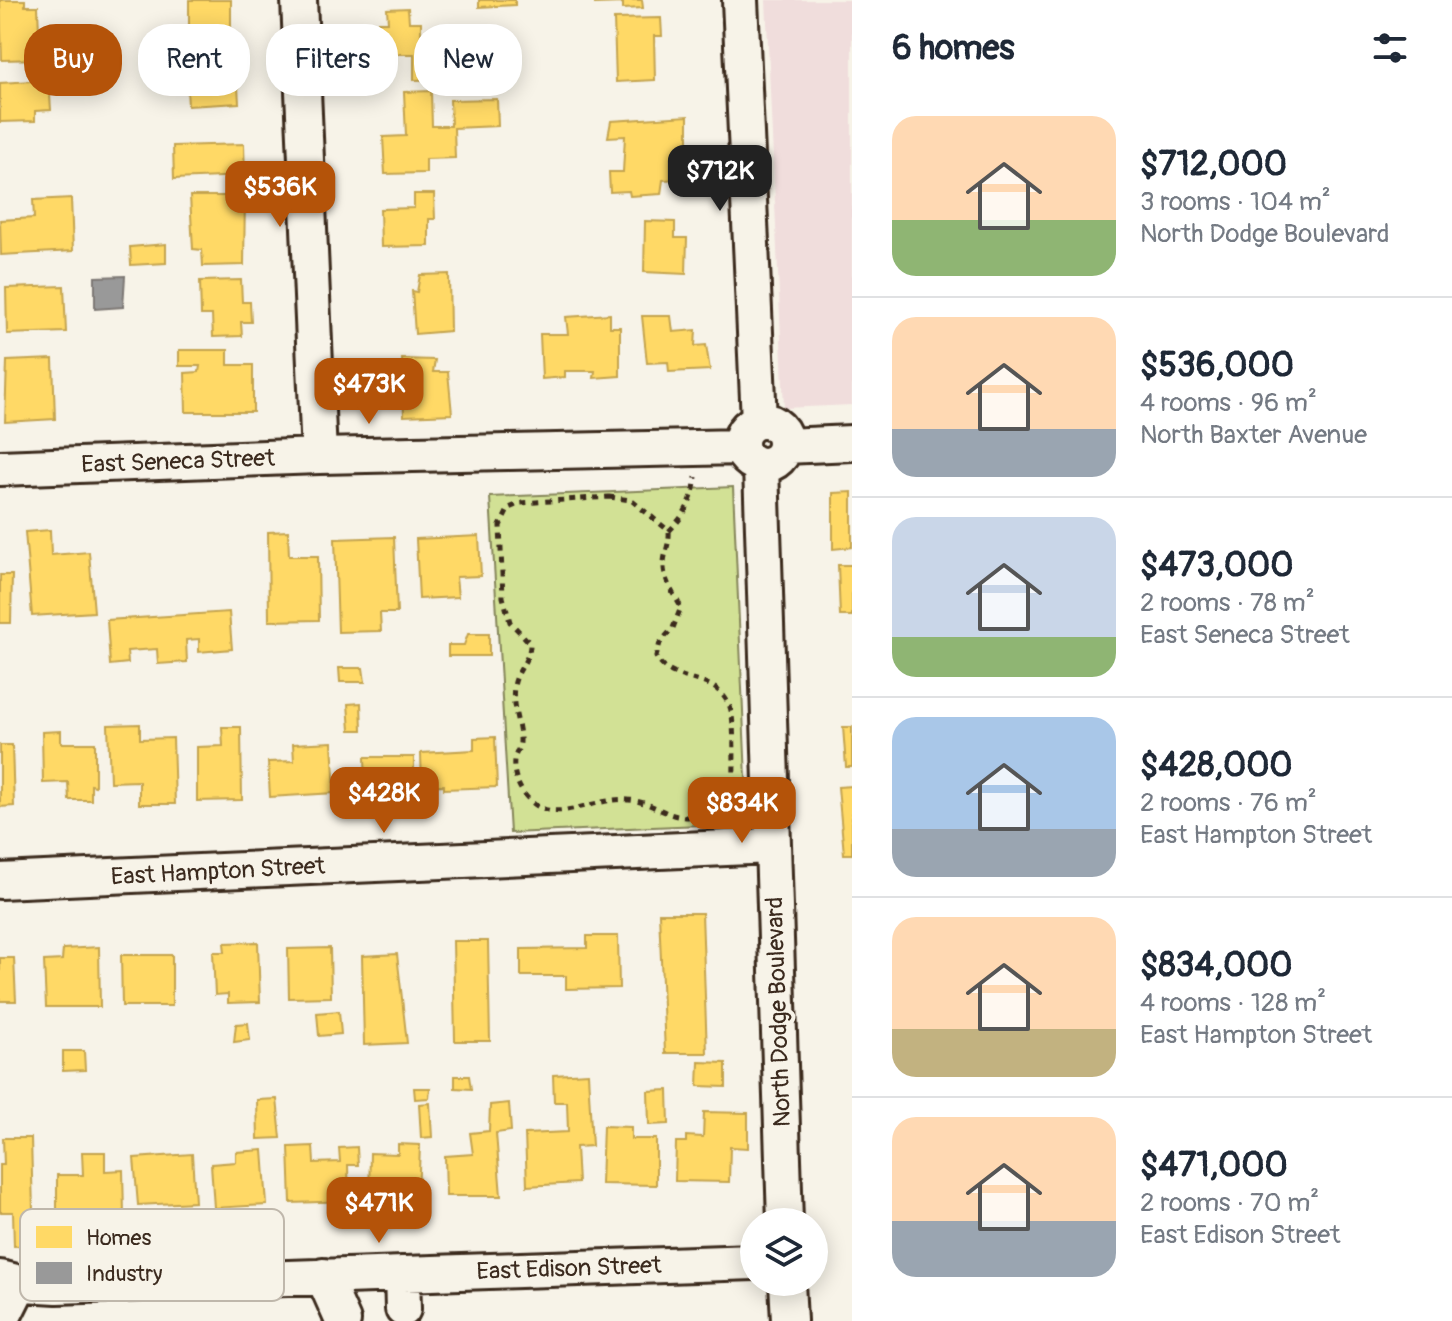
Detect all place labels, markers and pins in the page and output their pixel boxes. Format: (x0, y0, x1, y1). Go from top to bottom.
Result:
pin: $712K (664, 145, 776, 213)
pin: $536K (224, 161, 336, 229)
pin: $473K (313, 358, 425, 426)
pin: $428K (328, 767, 440, 835)
pin: $834K (686, 777, 798, 845)
pin: $471K (323, 1177, 435, 1245)

